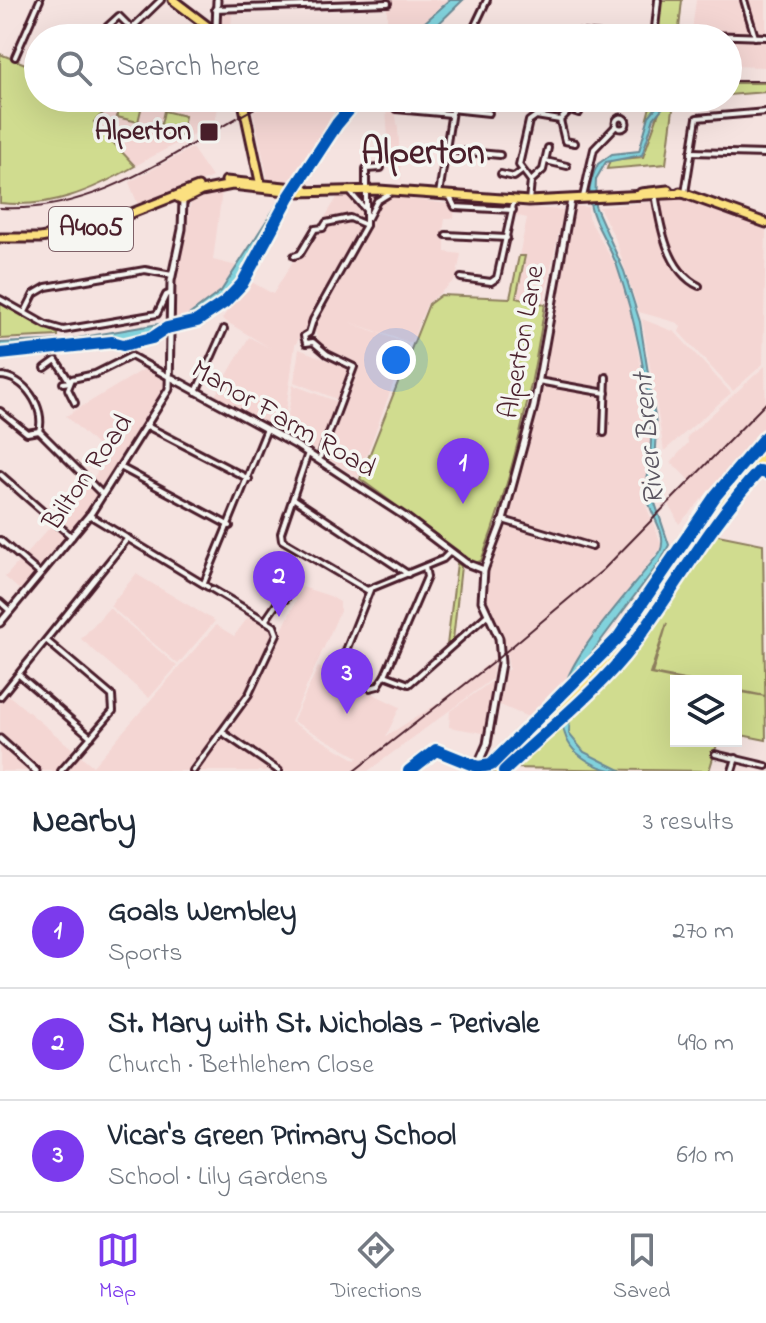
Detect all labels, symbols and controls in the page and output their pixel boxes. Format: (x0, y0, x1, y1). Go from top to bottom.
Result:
search box (24, 24, 742, 112)
icon: search (52, 46, 96, 90)
text: Search here (116, 46, 260, 90)
place label: Alperton (95, 112, 191, 153)
marker: Alperton (198, 121, 220, 143)
district label: Alperton (361, 128, 485, 181)
road number: A4005 (49, 207, 133, 251)
street label: Alperton Lane (489, 262, 557, 422)
your location (376, 340, 416, 380)
street label: Manor Farm Road (183, 350, 383, 490)
water label: River Brent (622, 368, 678, 507)
street label: Bilton Road (33, 406, 144, 541)
pin: 1 (437, 438, 489, 504)
pin: 2 (253, 551, 305, 617)
pin: 3 (321, 648, 373, 714)
map controls (670, 675, 742, 747)
button: layers (670, 675, 742, 747)
text: Nearby (32, 798, 136, 848)
text: 3 results (643, 804, 734, 842)
text: Goals Wembley (108, 891, 297, 935)
text: 1 (54, 913, 62, 951)
text: 270 m (672, 913, 734, 951)
text: Sports (108, 935, 182, 973)
text: St. Mary with St. Nicholas - Perivale (108, 1003, 539, 1047)
text: 2 (52, 1025, 64, 1063)
text: 490 m (678, 1025, 734, 1063)
text: Church · Bethlehem Close (108, 1047, 374, 1085)
text: Vicar's Green Primary School (108, 1115, 456, 1159)
text: 3 (53, 1137, 63, 1175)
text: 610 m (676, 1137, 734, 1175)
text: School · Lily Gardens (108, 1159, 328, 1197)
tab: Map (96, 1228, 140, 1308)
tab: Directions (331, 1228, 422, 1308)
tab: Saved (613, 1228, 670, 1308)

